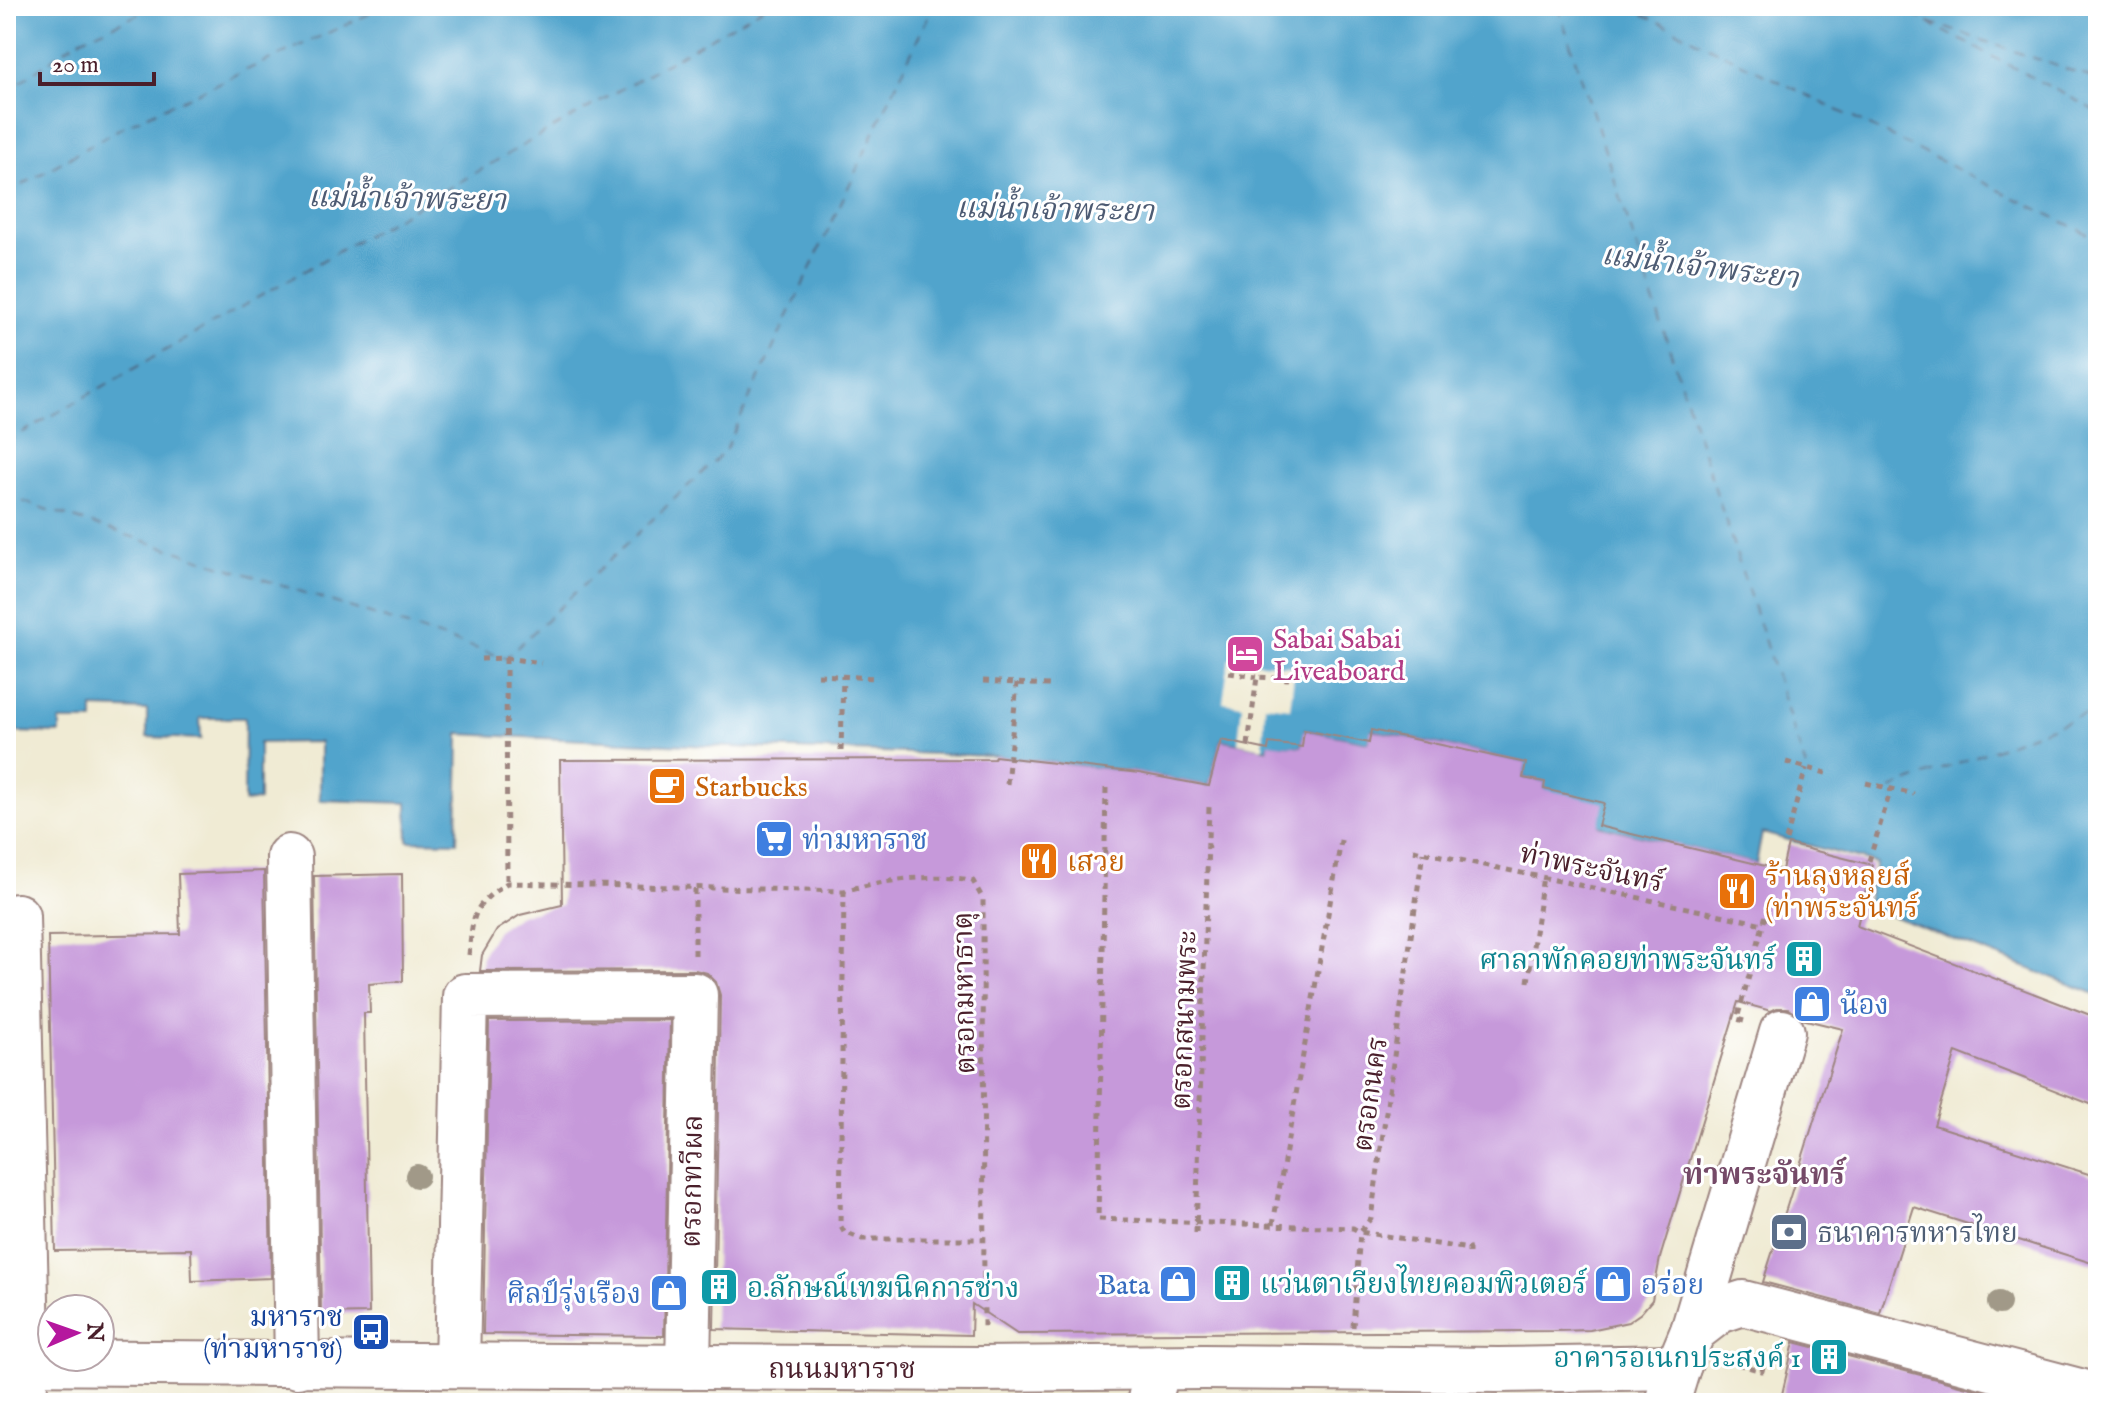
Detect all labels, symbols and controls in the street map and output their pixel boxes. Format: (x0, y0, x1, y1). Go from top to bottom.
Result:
scale bar (40, 36, 154, 86)
text: 20 m (52, 50, 99, 81)
water label: แม่น้ำเจ้าพระยา (308, 174, 508, 221)
water label: แม่น้ำเจ้าพระยา (956, 185, 1156, 232)
water label: แม่น้ำเจ้าพระยา (1599, 232, 1802, 299)
place label: Sabai Sabai Liveaboard (1273, 623, 1405, 690)
hotel icon: Sabai Sabai Liveaboard (1224, 633, 1266, 675)
cafe icon: Starbucks (646, 765, 688, 807)
place label: Starbucks (695, 771, 808, 806)
supermarket icon: ท่ามหาราช (753, 818, 795, 860)
place label: ท่ามหาราช (802, 824, 928, 859)
street label: ท่าพระจันทร์ (1516, 836, 1667, 902)
restaurant icon: เสวย (1018, 840, 1060, 882)
place label: เสวย (1067, 846, 1125, 881)
place label: ร้านลุงหลุยส์ (ท่าพระจันทร์ (1765, 859, 1919, 927)
restaurant icon: ร้านลุงหลุยส์ (ท่าพระจันทร์ (1716, 870, 1758, 912)
street label: ตรอกมหาธาตุ (947, 911, 984, 1075)
street label: ตรอกสนามพระ (1165, 930, 1206, 1110)
building icon: ศาลาพักคอยท่าพระจันทร์ (1783, 938, 1825, 980)
place label: ศาลาพักคอยท่าพระจันทร์ (1479, 943, 1777, 979)
shop icon: น้อง (1791, 983, 1833, 1025)
place label: น้อง (1840, 989, 1889, 1024)
street label: ตรอกนคร (1346, 1035, 1397, 1154)
street label: ตรอกทวีผล (675, 1114, 712, 1248)
district label: ท่าพระจันทร์ (1683, 1156, 1847, 1195)
bank icon: ธนาคารทหารไทย (1768, 1211, 1810, 1253)
place label: ธนาคารทหารไทย (1817, 1213, 2018, 1252)
building icon: แว่นตาเวียงไทยคอมพิวเตอร์ (1211, 1262, 1253, 1304)
shop icon: Bata (1157, 1263, 1199, 1305)
shop icon: อร่อย (1592, 1263, 1634, 1305)
place label: แว่นตาเวียงไทยคอมพิวเตอร์ (1260, 1264, 1587, 1303)
building icon: อ.ลักษณ์เทฆนิคการช่าง (698, 1266, 740, 1308)
place label: Bata (1098, 1269, 1151, 1304)
place label: อร่อย (1641, 1269, 1704, 1304)
place label: อ.ลักษณ์เทฆนิคการช่าง (747, 1271, 1019, 1307)
shop icon: ศิลป์รุ่งเรือง (648, 1272, 690, 1314)
place label: ศิลป์รุ่งเรือง (507, 1278, 641, 1313)
north arrow (36, 1293, 116, 1373)
place label: มหาราช (ท่ามหาราช) (203, 1301, 343, 1368)
bus stop icon: มหาราช (ท่ามหาราช) (350, 1311, 392, 1353)
text: N (80, 1321, 108, 1342)
building icon: อาคารอเนกประสงค์ 1 (1808, 1336, 1850, 1378)
place label: อาคารอเนกประสงค์ 1 (1554, 1341, 1801, 1377)
street label: ถนนมหาราช (768, 1353, 916, 1388)

